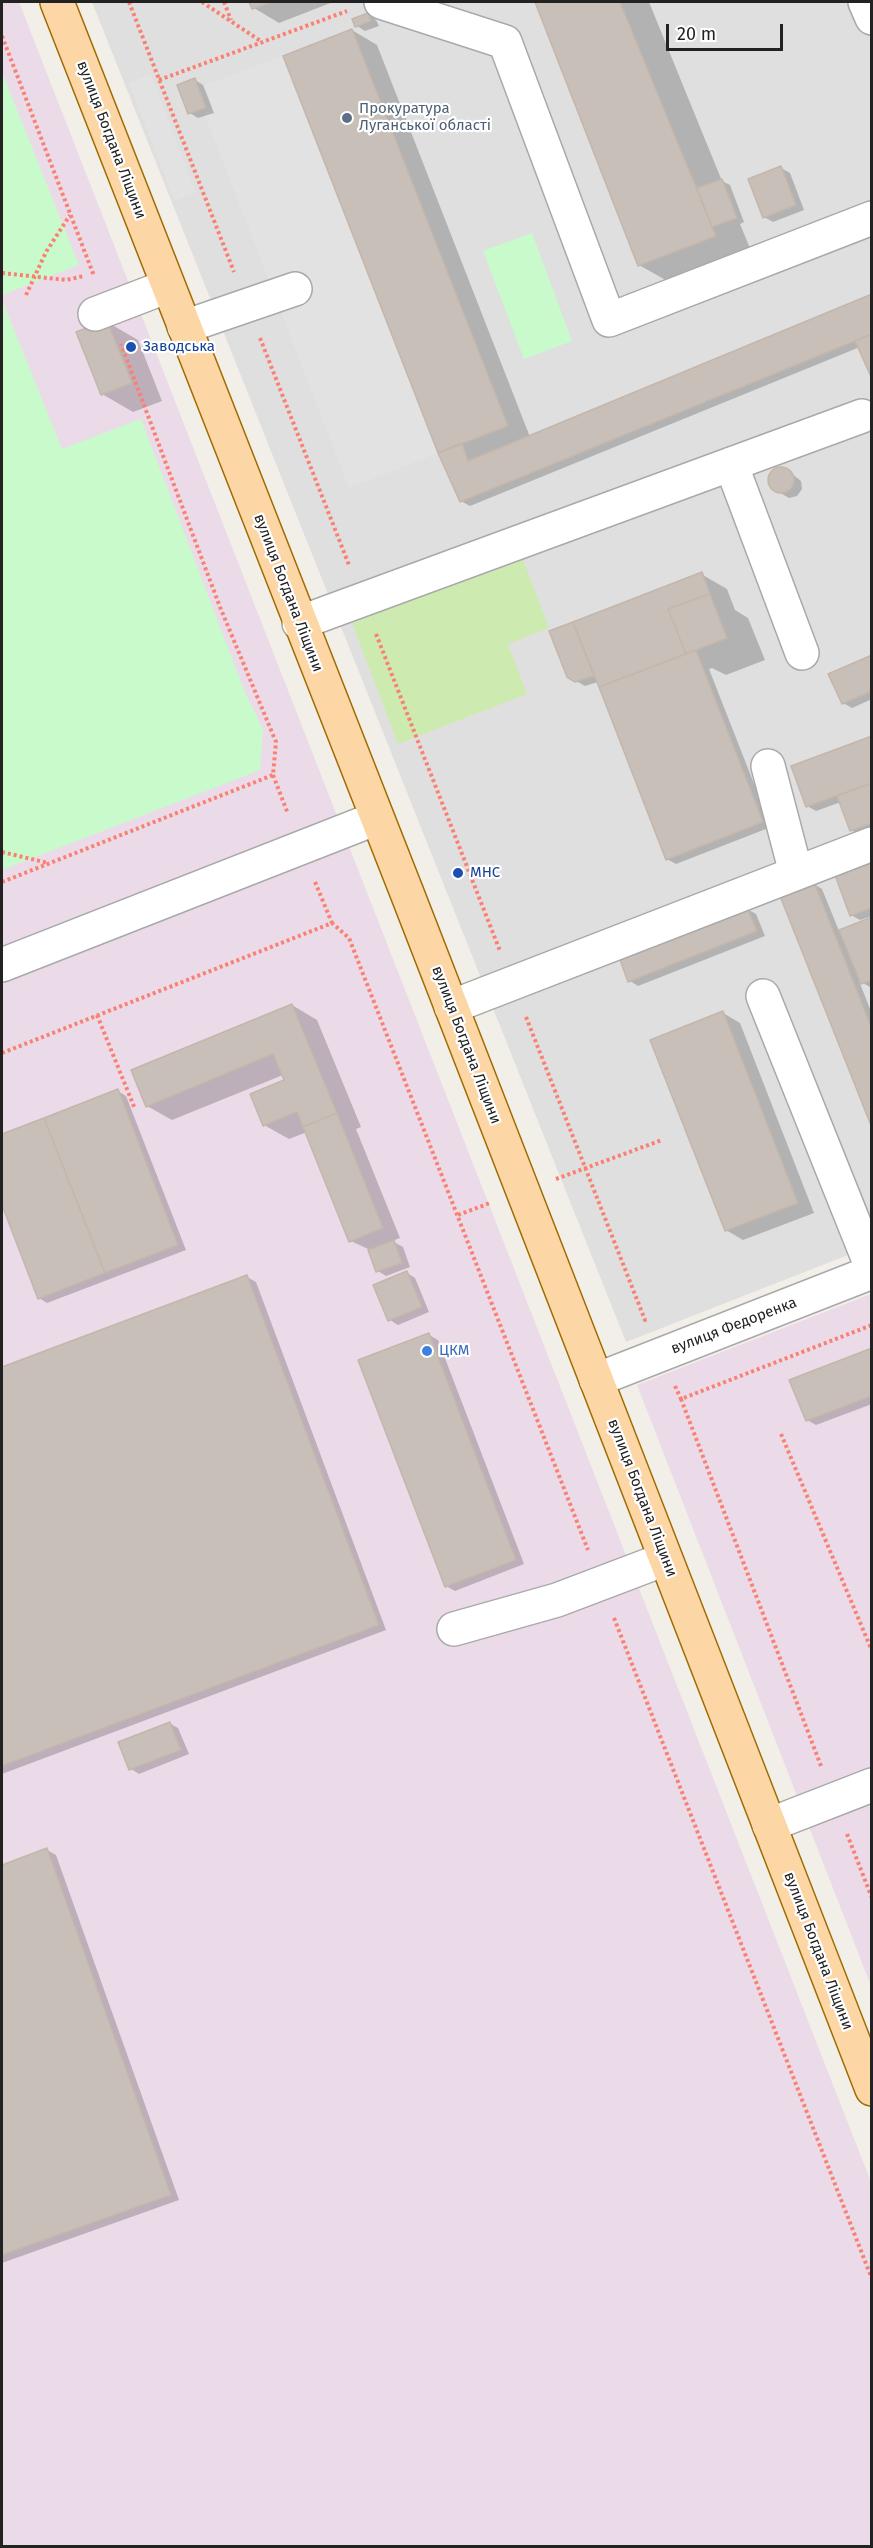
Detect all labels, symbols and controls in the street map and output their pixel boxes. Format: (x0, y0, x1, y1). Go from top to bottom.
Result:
scale bar (669, 12, 786, 50)
text: 20 m (677, 23, 716, 45)
street label: вулиця Богдана Ліщини (73, 58, 149, 222)
place label: Прокуратура Луганської області (359, 100, 491, 135)
marker: Прокуратура Луганської області (340, 111, 354, 125)
place label: Заводська (143, 338, 215, 356)
marker: Заводська (124, 340, 138, 354)
street label: вулиця Богдана Ліщини (250, 511, 326, 675)
place label: МНС (470, 864, 500, 882)
marker: МНС (451, 866, 465, 880)
street label: вулиця Богдана Ліщини (428, 963, 504, 1127)
street label: вулиця Федоренка (669, 1294, 799, 1358)
place label: ЦКМ (439, 1342, 469, 1360)
marker: ЦКМ (420, 1344, 434, 1358)
street label: вулиця Богдана Ліщини (604, 1416, 680, 1580)
street label: вулиця Богдана Ліщини (780, 1869, 856, 2033)

